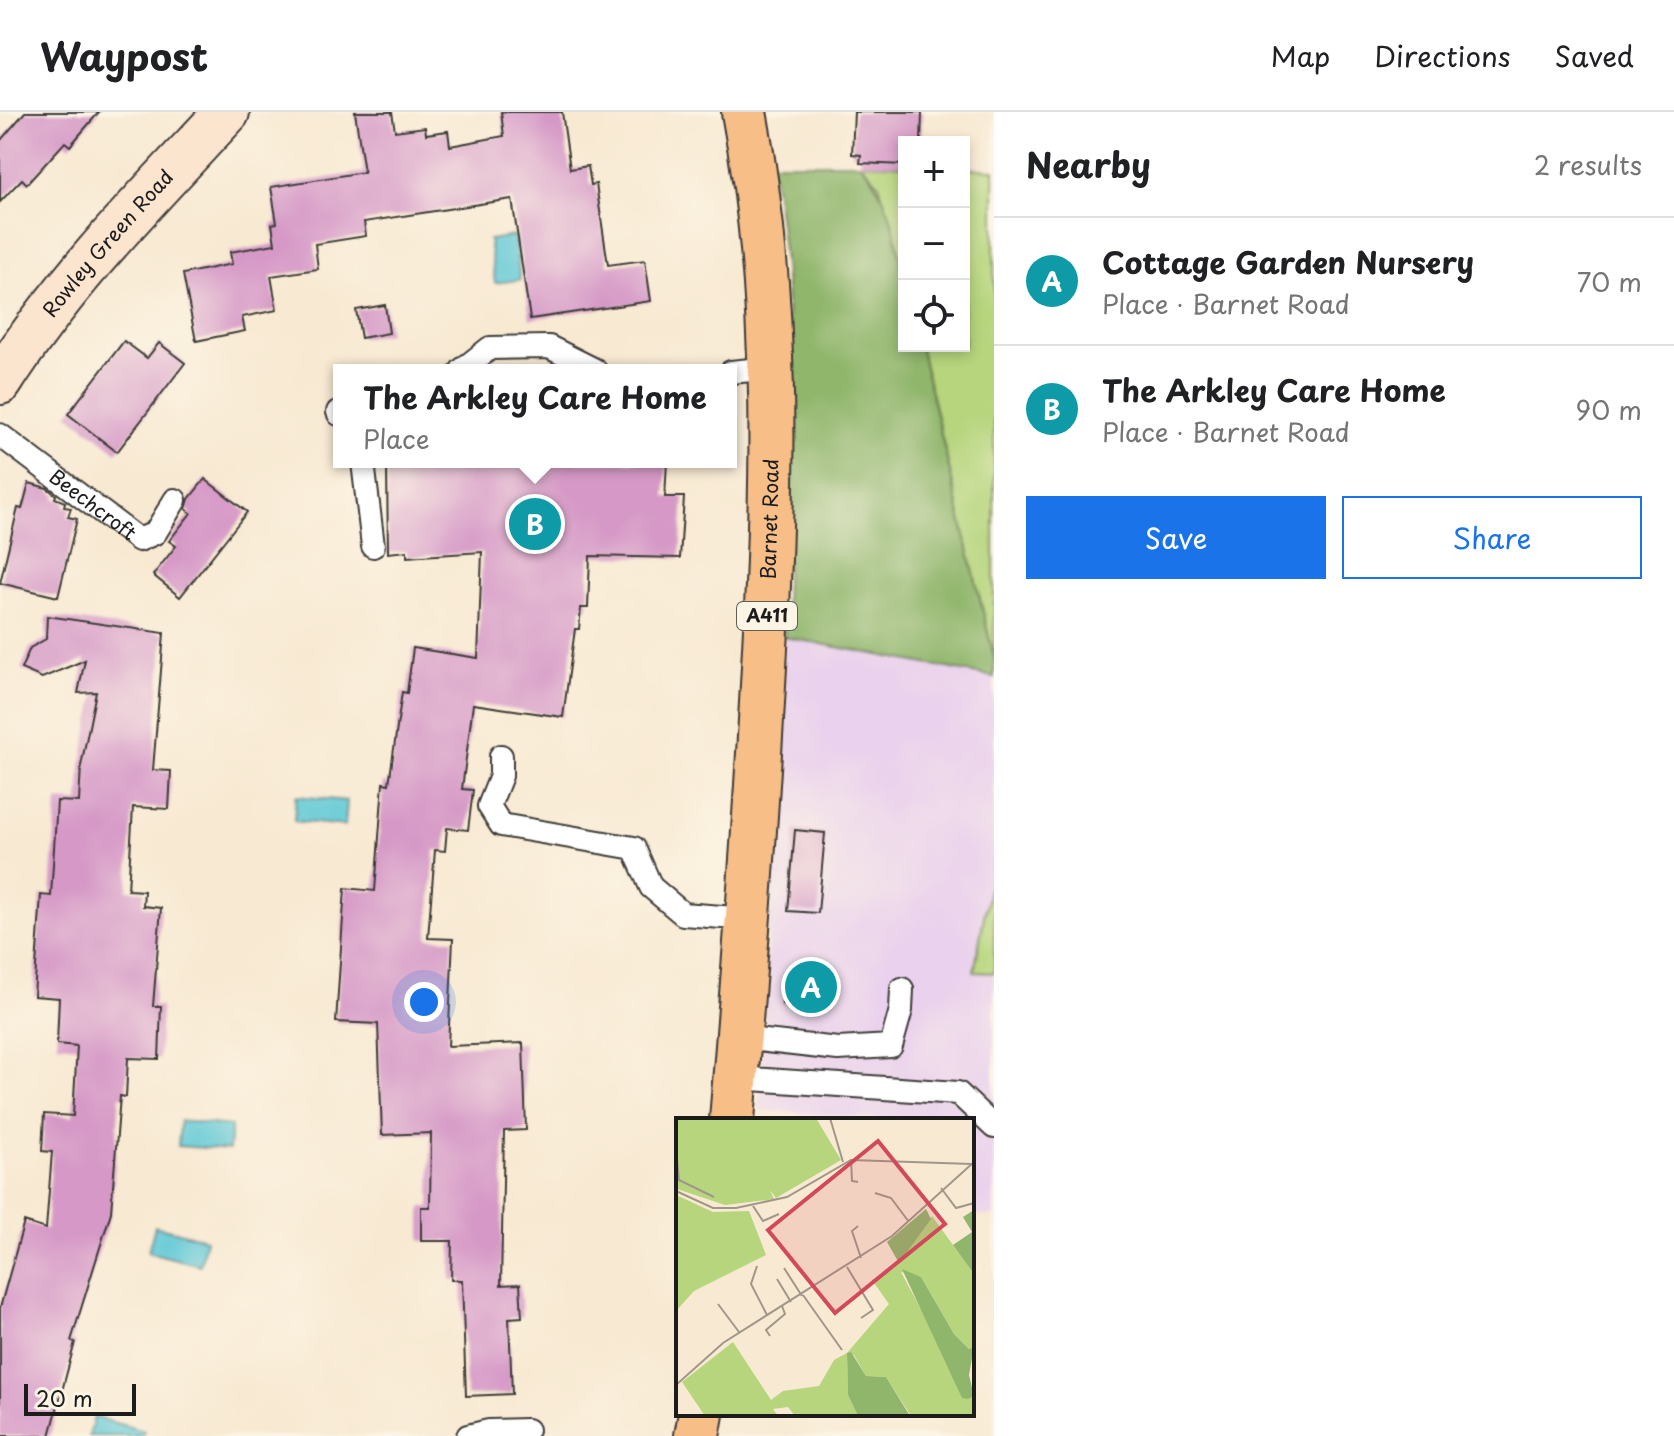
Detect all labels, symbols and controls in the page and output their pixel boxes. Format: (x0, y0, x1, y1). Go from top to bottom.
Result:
text: Waypost (40, 27, 208, 84)
text: Map (1271, 34, 1330, 77)
text: Directions (1374, 34, 1511, 77)
text: Saved (1555, 34, 1634, 77)
map controls (898, 136, 970, 352)
button: + (898, 136, 970, 208)
text: Nearby (1026, 138, 1151, 190)
text: 2 results (1534, 145, 1642, 184)
street label: Rowley Green Road (35, 162, 180, 323)
button: − (898, 208, 970, 280)
text: Cottage Garden Nursery (1102, 239, 1474, 284)
text: A (1042, 262, 1062, 301)
text: 70 m (1577, 262, 1642, 301)
button: locate (898, 280, 970, 352)
text: Place · Barnet Road (1102, 284, 1350, 323)
popup (333, 364, 737, 468)
text: The Arkley Care Home (1102, 367, 1446, 412)
text: The Arkley Care Home (363, 374, 707, 419)
text: B (1043, 390, 1061, 429)
text: 90 m (1575, 390, 1642, 429)
text: Place · Barnet Road (1102, 412, 1350, 451)
text: Place (363, 419, 429, 458)
street label: Barnet Road (752, 459, 785, 580)
street label: Beechcroft (43, 461, 143, 547)
pin: B (509, 494, 561, 554)
button: Save (1026, 496, 1326, 579)
button: Share (1342, 496, 1642, 579)
road number: A411 (737, 602, 797, 630)
pin: A (785, 957, 837, 1017)
your location (404, 982, 444, 1022)
inset map (676, 1118, 974, 1416)
scale bar (24, 1380, 136, 1416)
text: 20 m (36, 1381, 93, 1414)

